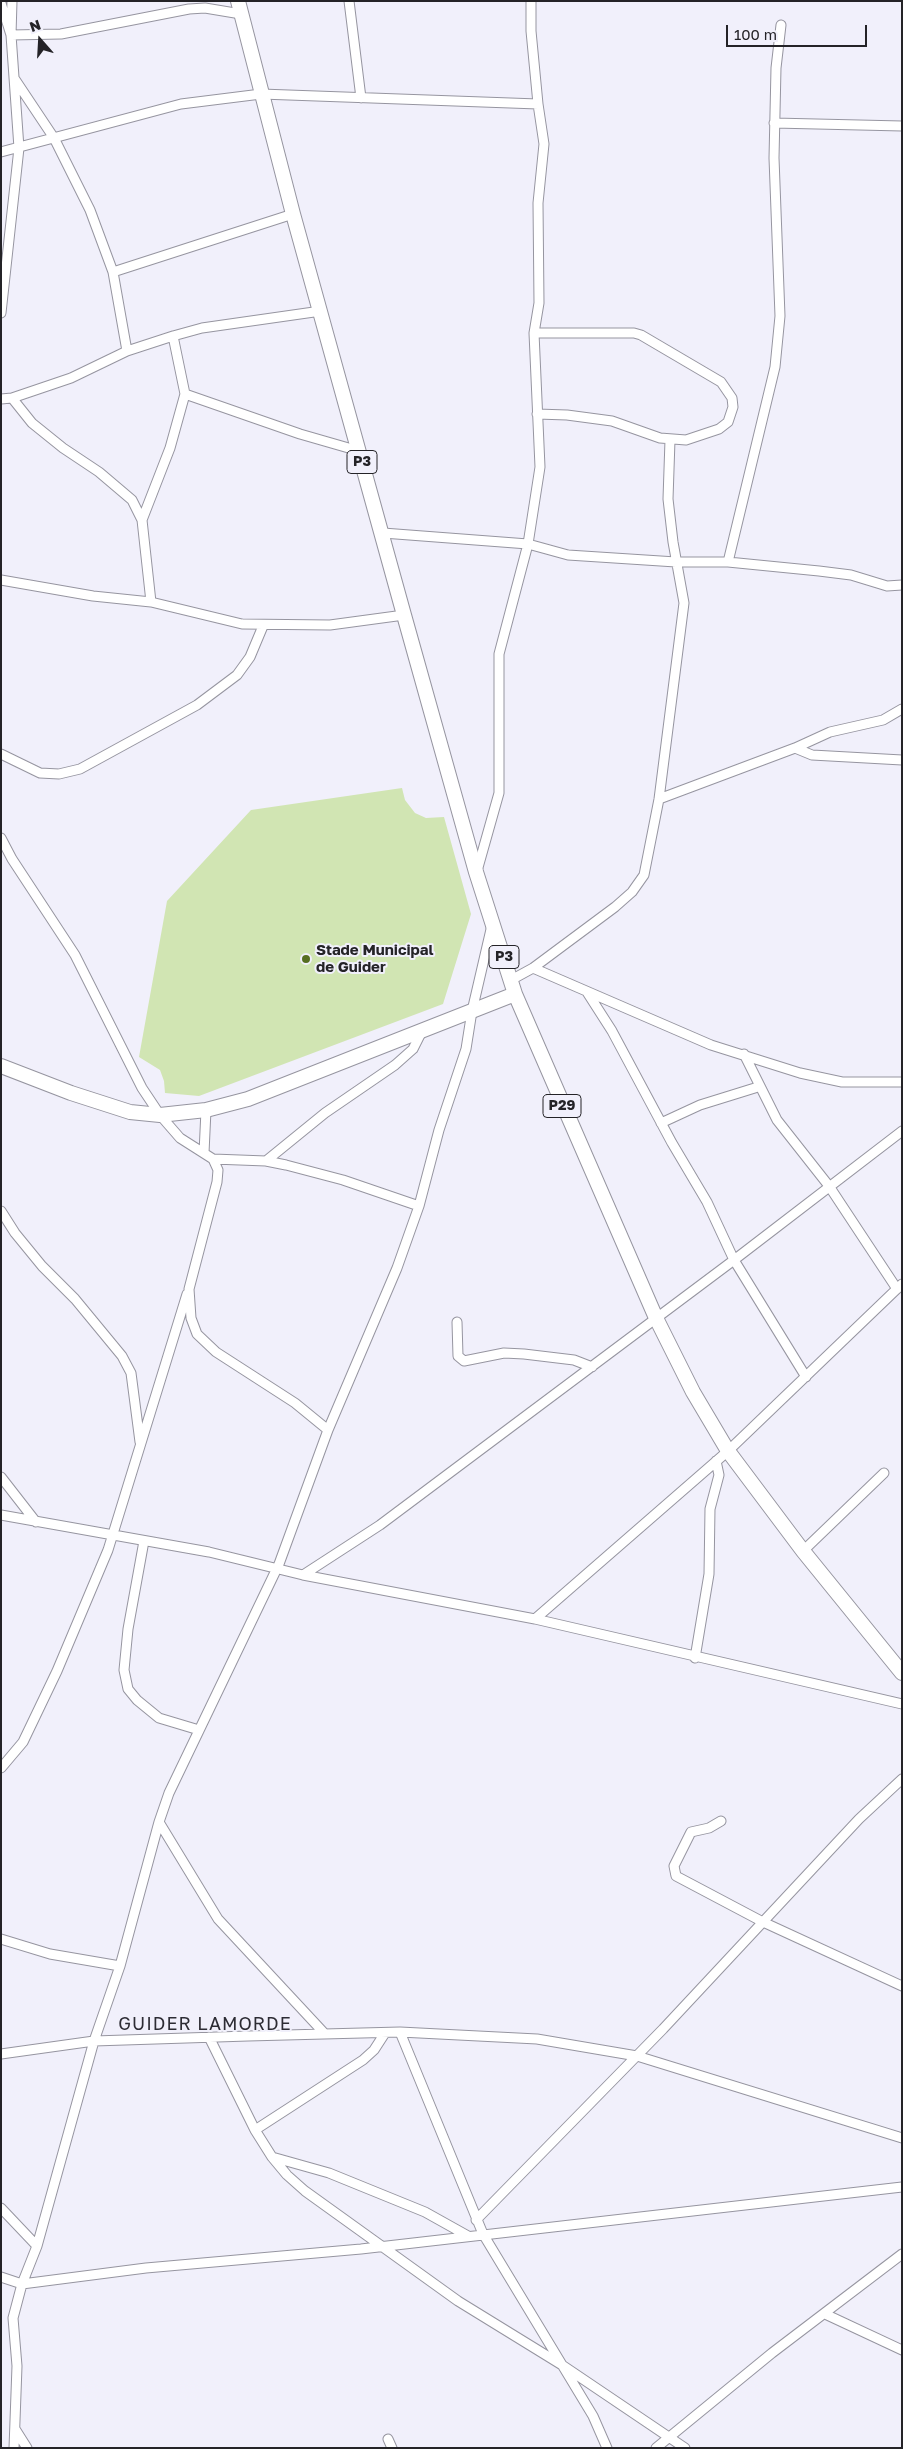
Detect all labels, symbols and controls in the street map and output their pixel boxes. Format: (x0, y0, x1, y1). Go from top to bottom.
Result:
north arrow (15, 15, 65, 65)
scale bar (728, 15, 869, 47)
text: N (27, 16, 43, 35)
text: 100 m (734, 25, 777, 43)
road number: P3 (347, 451, 377, 474)
place label: Stade Municipal de Guider (316, 941, 434, 976)
road number: P3 (489, 946, 519, 969)
marker: Stade Municipal de Guider (300, 953, 312, 965)
road number: P29 (543, 1094, 581, 1118)
district label: GUIDER LAMORDE (117, 2013, 293, 2035)

